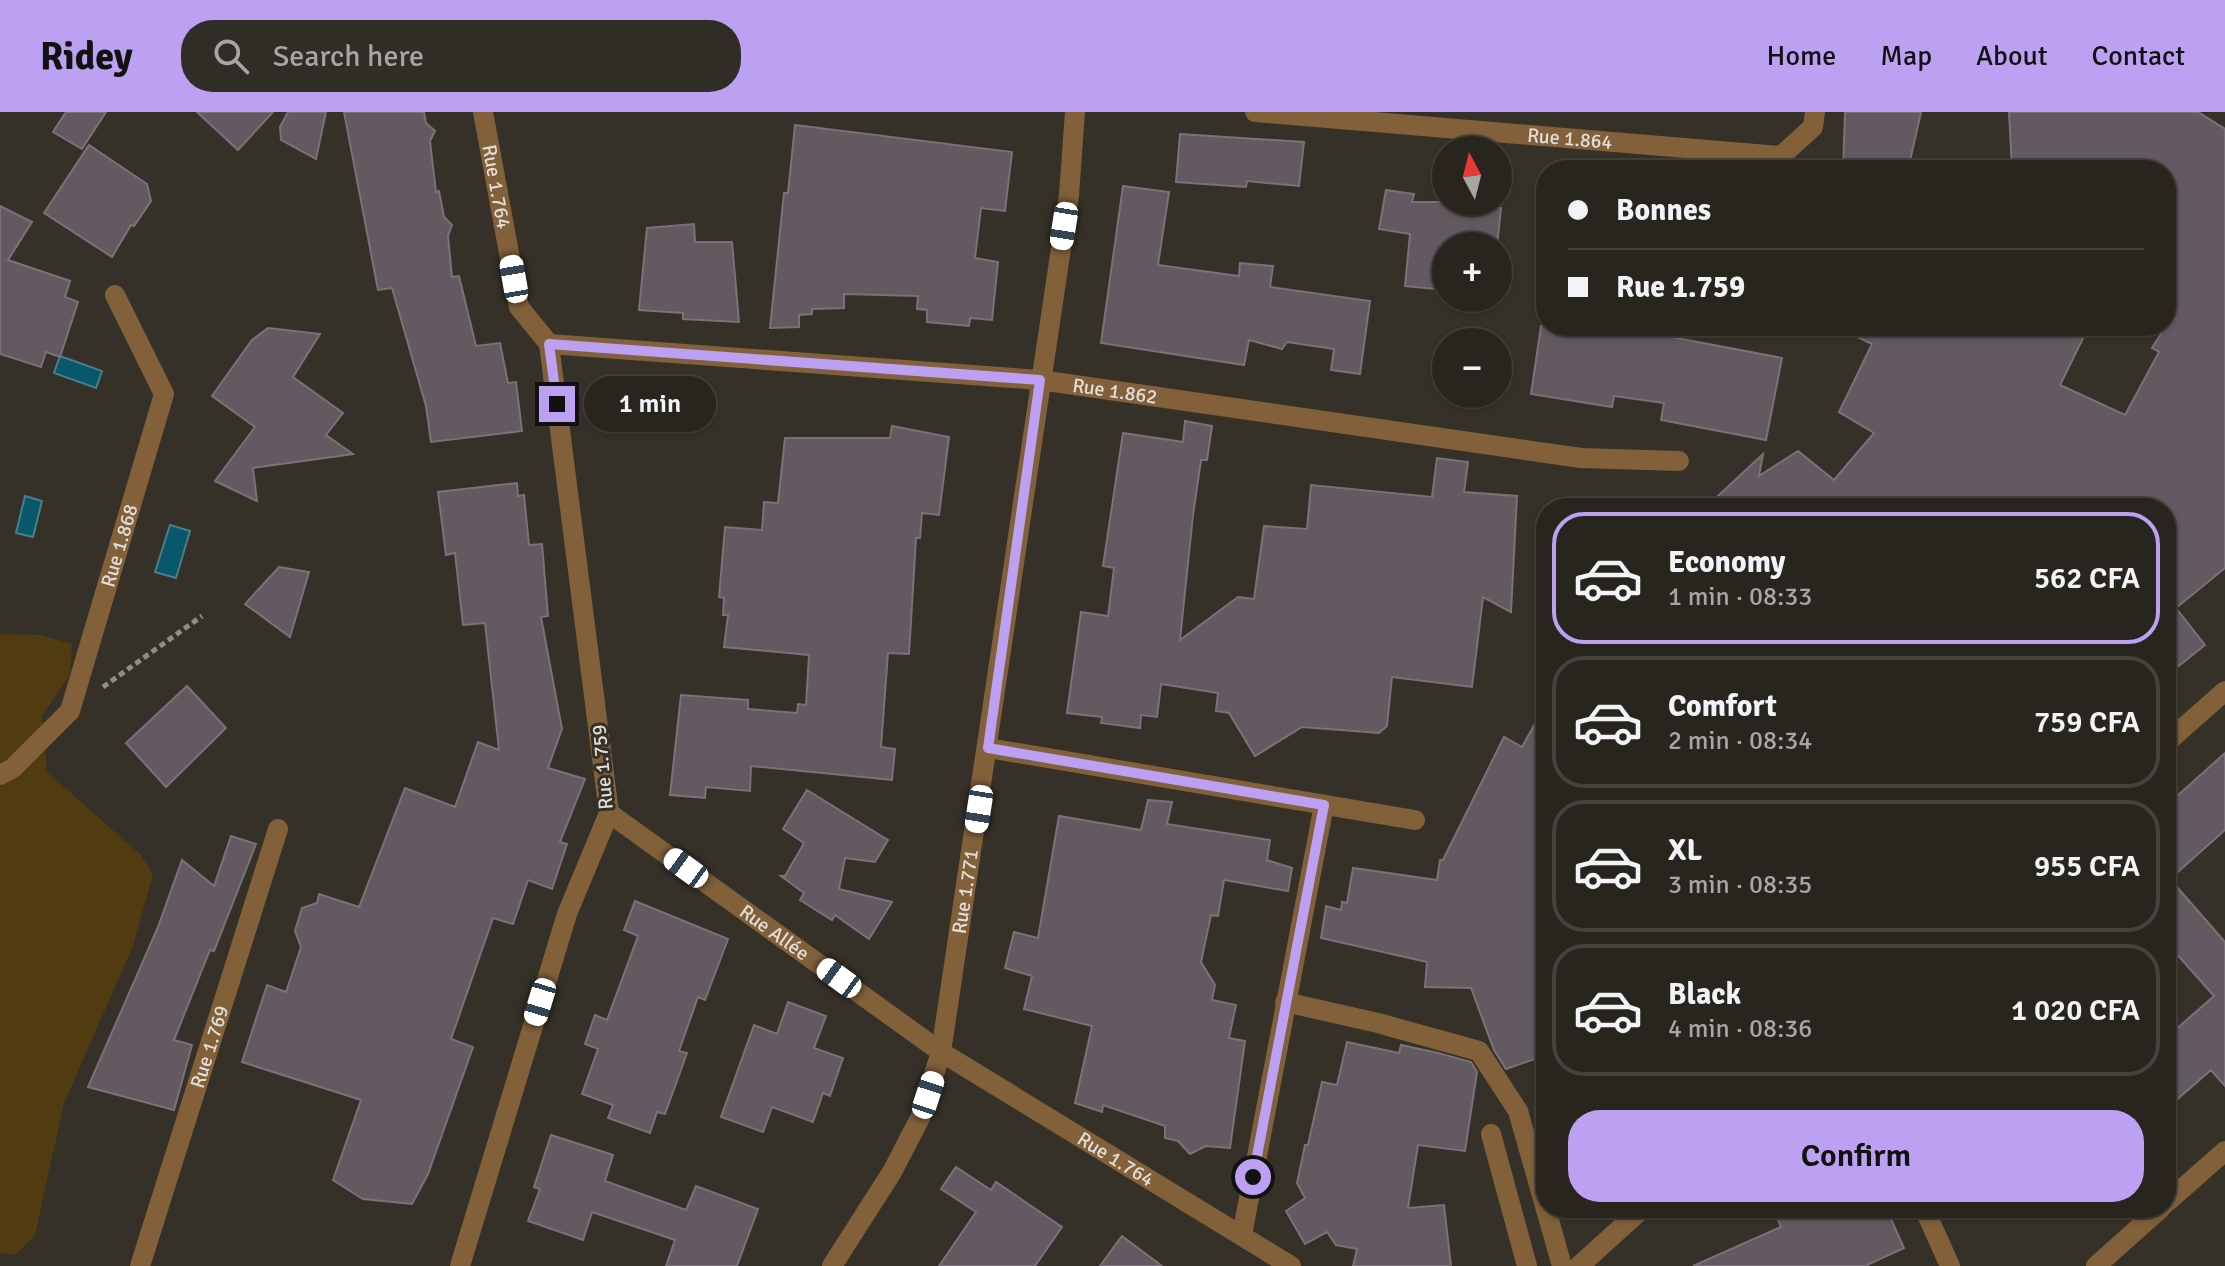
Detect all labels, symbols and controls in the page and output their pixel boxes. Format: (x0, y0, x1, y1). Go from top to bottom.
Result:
search box (181, 20, 741, 92)
text: Ridey (40, 33, 133, 80)
icon: search (209, 34, 253, 78)
text: Search here (273, 38, 424, 75)
text: Home (1767, 39, 1836, 73)
text: Map (1880, 39, 1932, 73)
text: About (1976, 39, 2048, 73)
text: Contact (2092, 39, 2185, 73)
street label: Rue 1.864 (1526, 123, 1614, 155)
north arrow (1432, 136, 1512, 216)
map controls (1432, 136, 1512, 408)
street label: Rue 1.764 (476, 143, 516, 231)
text: Bonnes (1616, 192, 1711, 229)
car (1048, 200, 1080, 252)
button: + (1432, 232, 1512, 312)
car (498, 253, 530, 305)
text: Rue 1.759 (1616, 269, 1745, 306)
button: − (1432, 328, 1512, 408)
street label: Rue 1.862 (1071, 373, 1159, 410)
callout: 1 min (585, 376, 717, 432)
route end (539, 386, 575, 422)
text: 1 min (619, 388, 681, 420)
street label: Rue 1.868 (95, 501, 144, 590)
icon: car (1572, 542, 1644, 614)
text: Economy (1668, 544, 1785, 581)
text: 562 CFA (2034, 560, 2140, 597)
text: 1 min · 08:33 (1668, 581, 1812, 613)
icon: car (1572, 686, 1644, 758)
text: Comfort (1668, 688, 1777, 725)
text: 759 CFA (2034, 704, 2140, 741)
street label: Rue 1.759 (586, 723, 619, 811)
text: 2 min · 08:34 (1668, 725, 1812, 757)
car (963, 783, 995, 835)
icon: car (1572, 830, 1644, 902)
text: XL (1668, 832, 1702, 869)
car (660, 844, 712, 892)
street label: Rue 1.771 (947, 847, 984, 936)
text: 955 CFA (2034, 848, 2140, 885)
text: 3 min · 08:35 (1668, 869, 1812, 901)
street label: Rue Allée (734, 899, 814, 966)
car (813, 954, 865, 1002)
icon: car (1572, 974, 1644, 1046)
car (522, 976, 558, 1028)
text: Black (1668, 976, 1741, 1013)
text: 1 020 CFA (2011, 992, 2140, 1029)
street label: Rue 1.769 (185, 1002, 235, 1091)
text: 4 min · 08:36 (1668, 1013, 1812, 1045)
car (909, 1068, 947, 1122)
button: Confirm (1568, 1110, 2144, 1202)
street label: Rue 1.764 (1073, 1126, 1159, 1192)
route start (1235, 1159, 1271, 1195)

